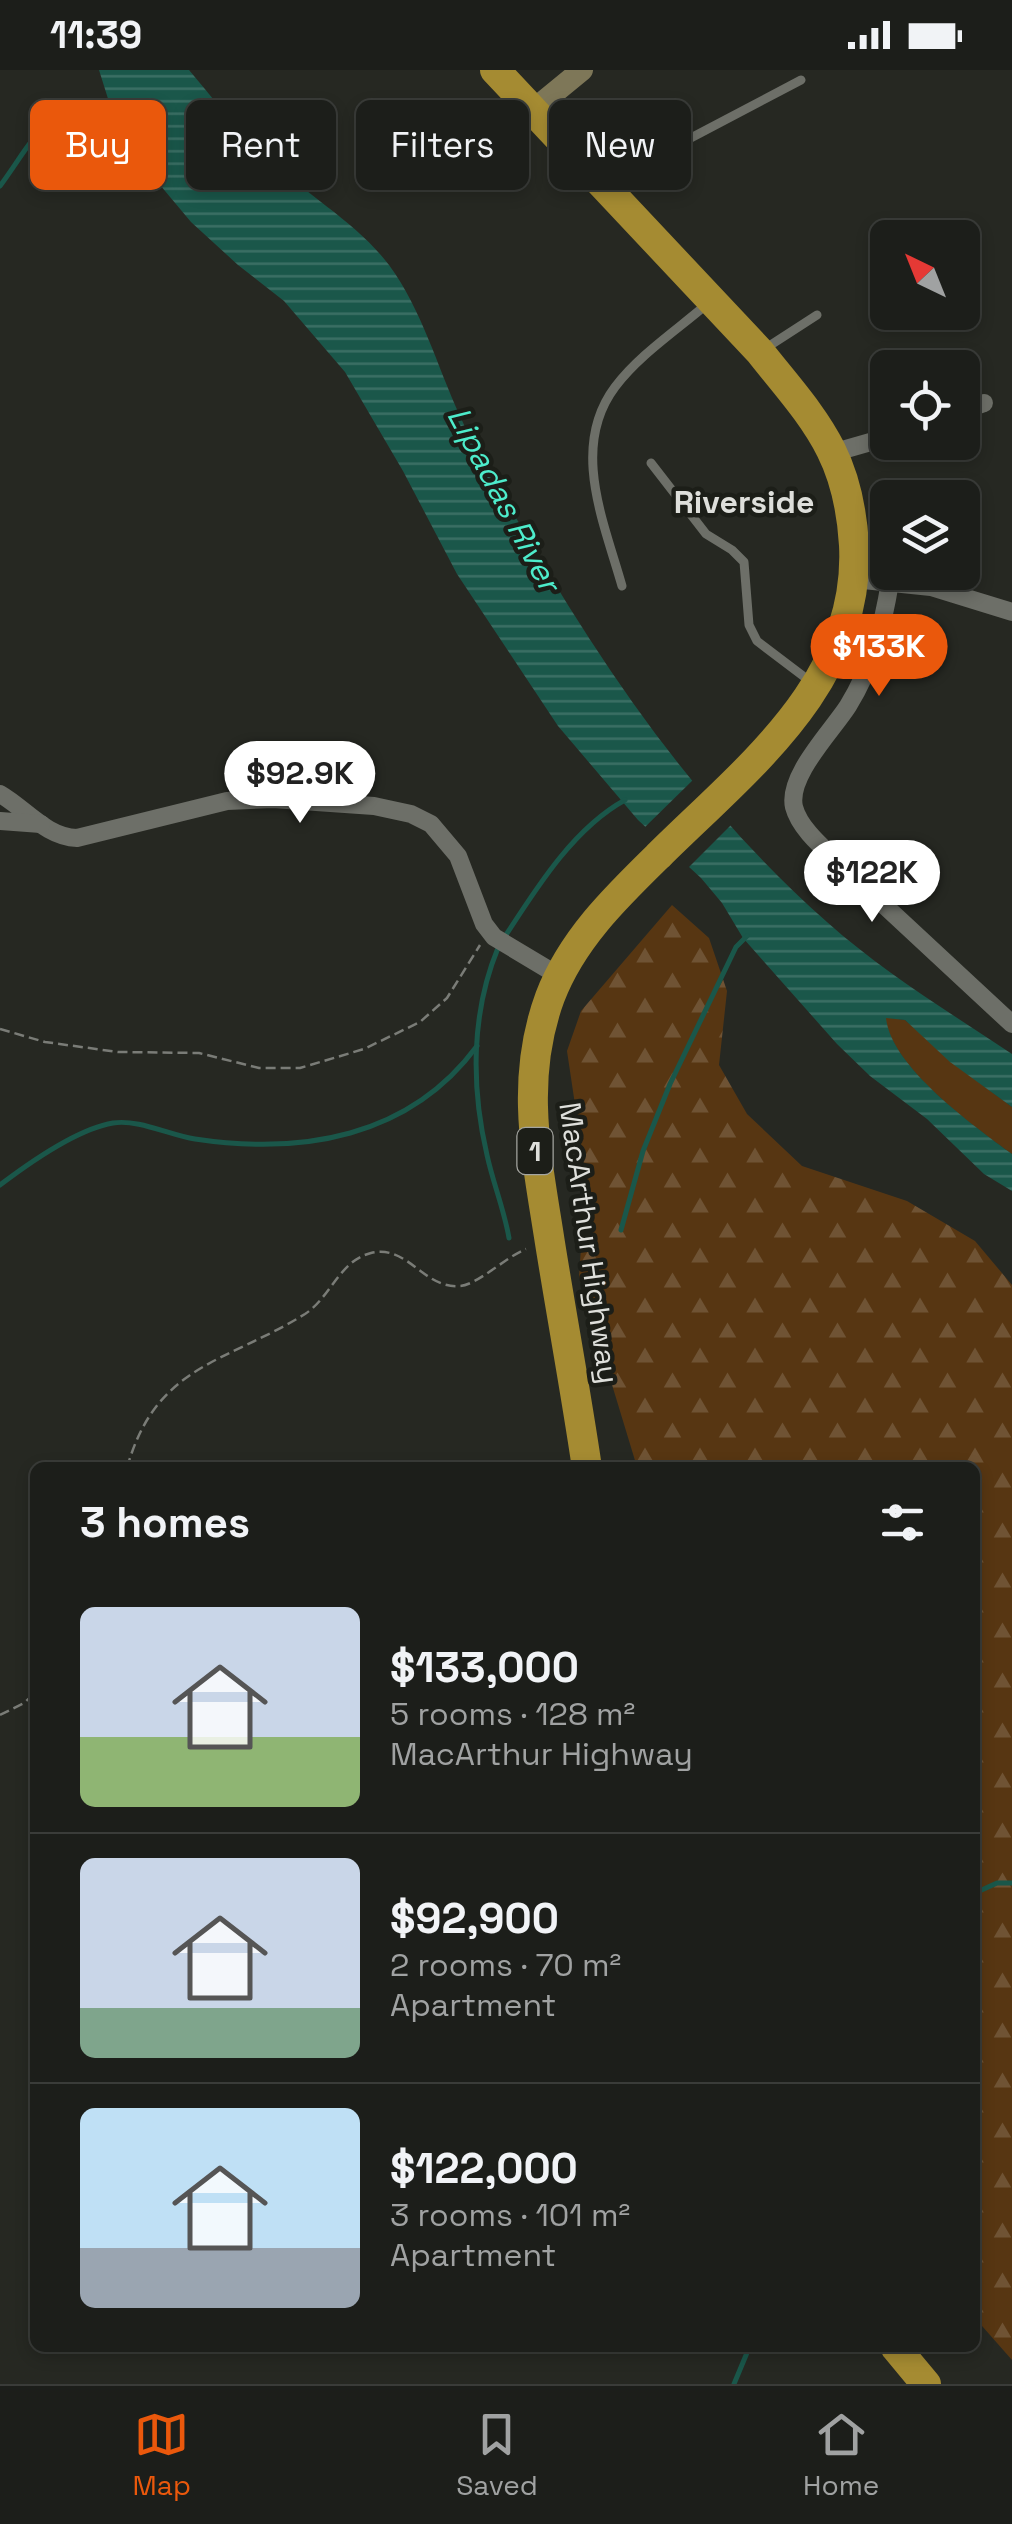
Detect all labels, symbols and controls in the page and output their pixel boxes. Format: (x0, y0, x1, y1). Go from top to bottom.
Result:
text: 11:39 (50, 11, 142, 59)
chip: Buy (30, 100, 166, 190)
chip: Rent (186, 100, 336, 190)
chip: Filters (356, 100, 529, 190)
chip: New (549, 100, 691, 190)
north arrow (870, 220, 980, 330)
map controls (870, 220, 980, 590)
button: locate (870, 350, 980, 460)
water label: Lipadas River (439, 400, 571, 601)
button: layers (870, 480, 980, 590)
district label: Riverside (674, 482, 814, 522)
pin: $133K (809, 614, 949, 699)
text: $133K (833, 626, 925, 666)
pin: $92.9K (219, 741, 381, 826)
text: $92.9K (246, 753, 354, 793)
pin: $122K (802, 840, 942, 925)
text: $122K (826, 852, 918, 892)
street label: MacArthur Highway (550, 1100, 629, 1386)
road number: 1 (518, 1128, 552, 1174)
icon: filters (875, 1495, 930, 1550)
text: 3 homes (80, 1496, 250, 1549)
text: $133,000 (390, 1641, 579, 1694)
icon: home (160, 1647, 280, 1767)
text: 5 rooms · 128 m² (390, 1694, 635, 1734)
text: MacArthur Highway (390, 1734, 693, 1774)
text: $92,900 (390, 1892, 559, 1945)
icon: home (160, 1898, 280, 2018)
text: 2 rooms · 70 m² (390, 1945, 621, 1985)
text: Apartment (390, 1985, 556, 2025)
text: $122,000 (390, 2142, 578, 2195)
icon: home (160, 2148, 280, 2268)
text: 3 rooms · 101 m² (390, 2195, 630, 2235)
text: Apartment (390, 2235, 556, 2275)
tab: Map (133, 2407, 191, 2503)
tab: Saved (456, 2407, 538, 2503)
tab: Home (803, 2407, 879, 2503)

